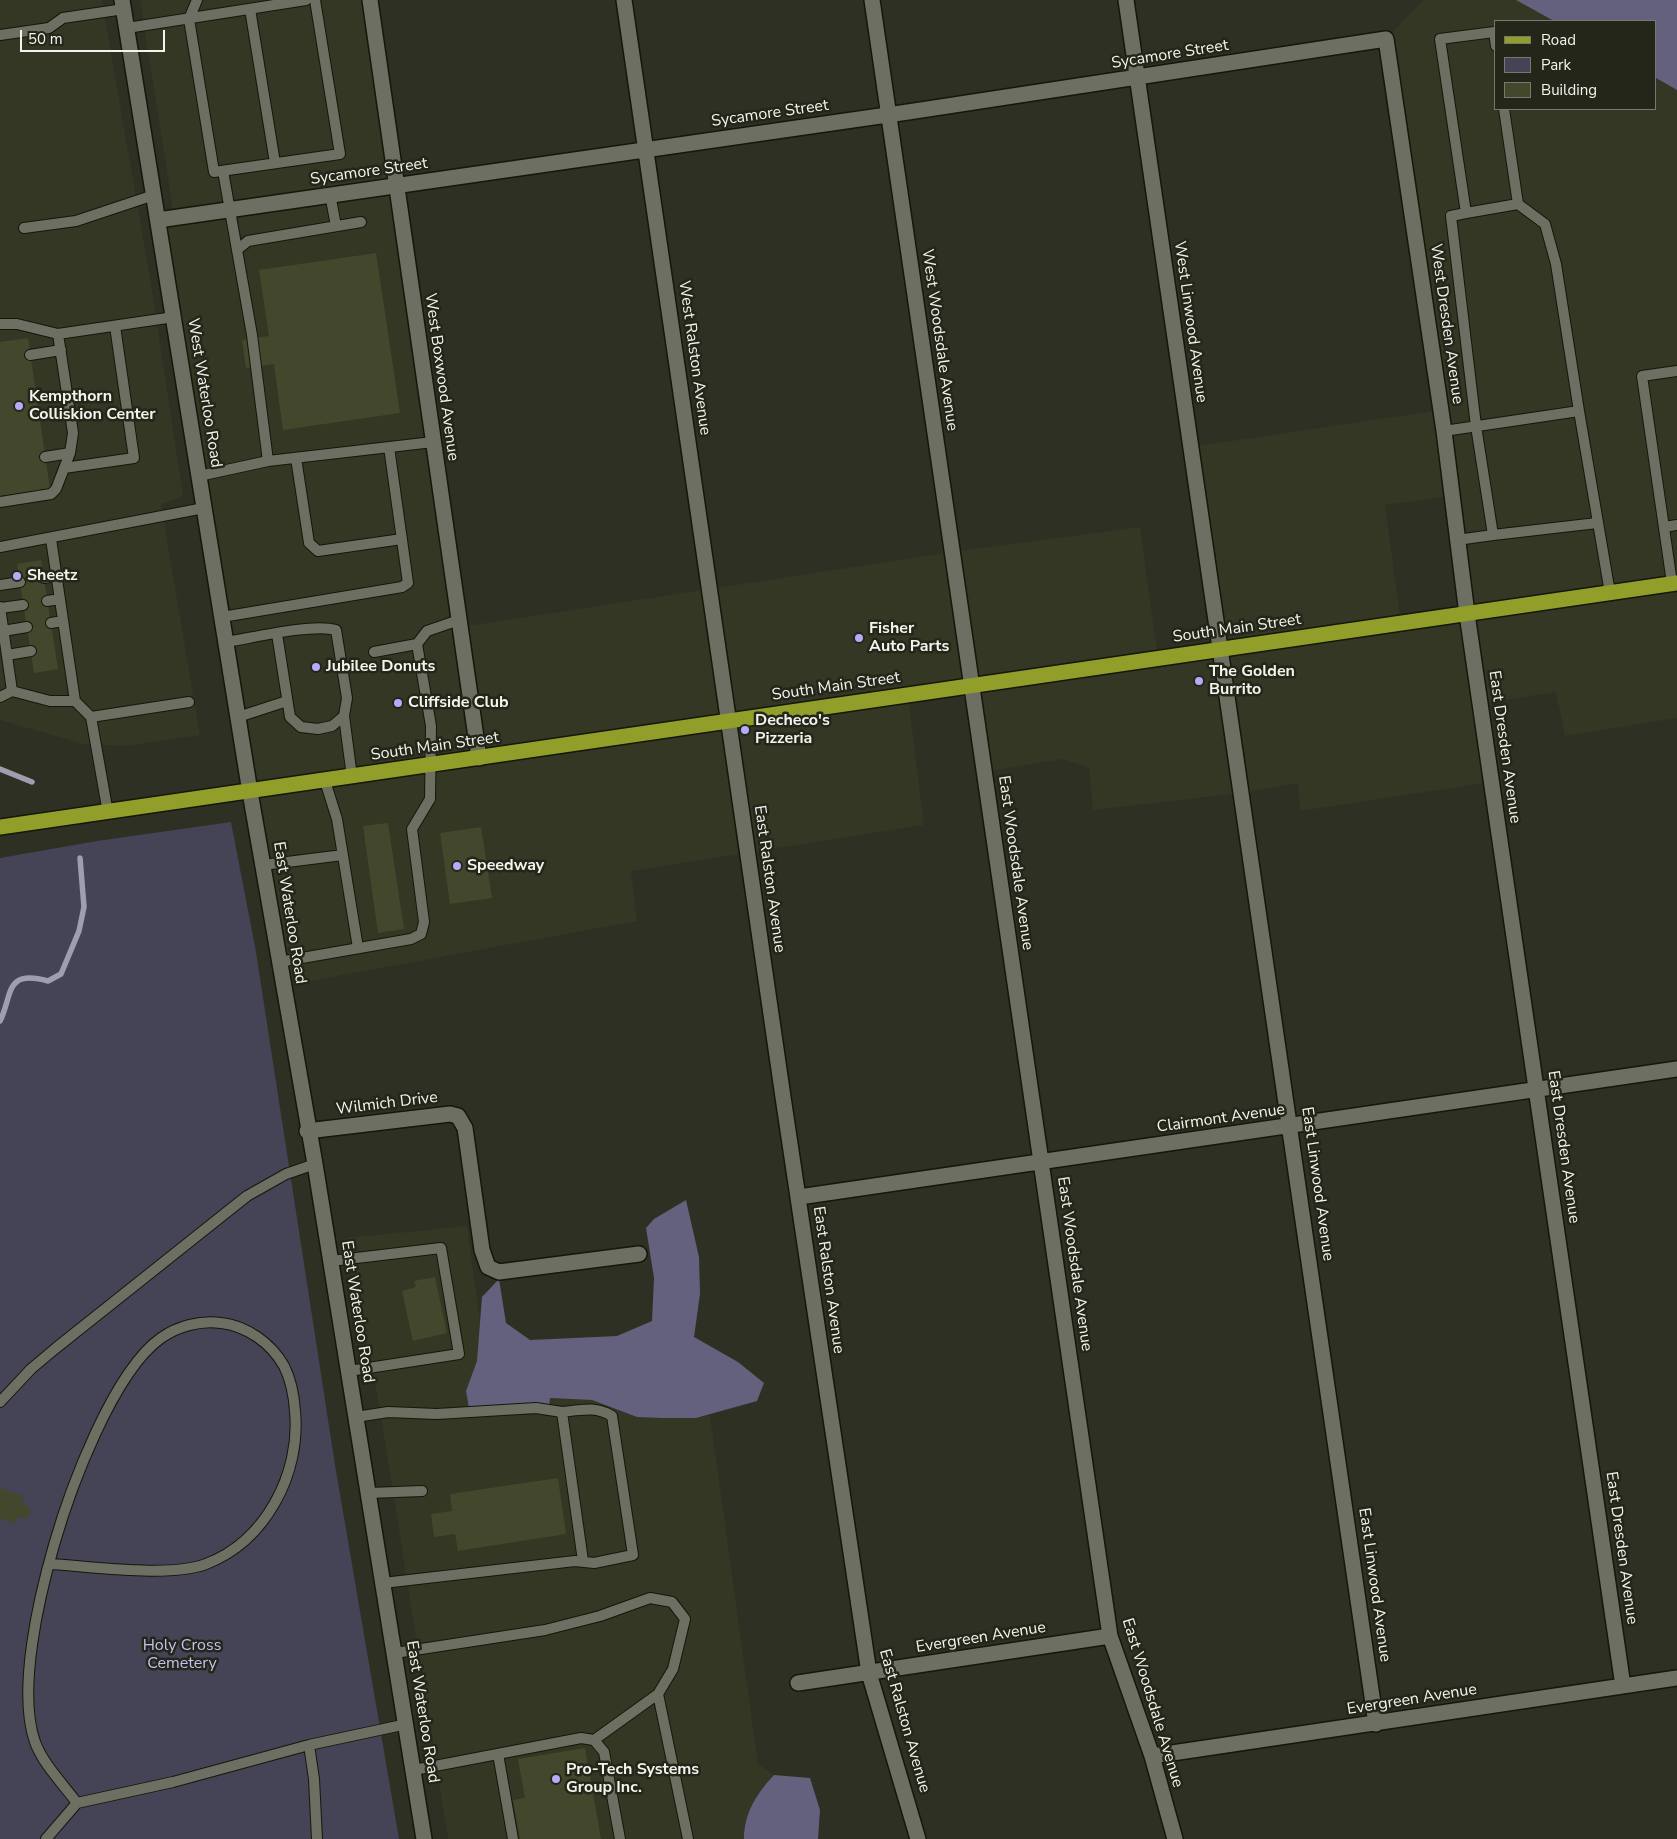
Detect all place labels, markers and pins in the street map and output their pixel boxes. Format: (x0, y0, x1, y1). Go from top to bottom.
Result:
place label: Kempthorn Colliskion Center (29, 387, 156, 425)
marker: Kempthorn Colliskion Center (13, 400, 25, 412)
place label: Sheetz (27, 566, 78, 586)
marker: Sheetz (11, 570, 23, 582)
place label: Fisher Auto Parts (869, 619, 949, 657)
marker: Fisher Auto Parts (853, 632, 865, 644)
place label: Jubilee Donuts (326, 657, 435, 677)
marker: Jubilee Donuts (310, 661, 322, 673)
place label: The Golden Burrito (1209, 662, 1295, 700)
marker: The Golden Burrito (1193, 675, 1205, 687)
place label: Cliffside Club (408, 693, 509, 713)
marker: Cliffside Club (392, 697, 404, 709)
place label: Decheco's Pizzeria (755, 711, 830, 749)
marker: Decheco's Pizzeria (739, 724, 751, 736)
place label: Speedway (467, 856, 544, 876)
marker: Speedway (451, 860, 463, 872)
place label: Pro-Tech Systems Group Inc. (566, 1760, 699, 1798)
marker: Pro-Tech Systems Group Inc. (550, 1773, 562, 1785)

